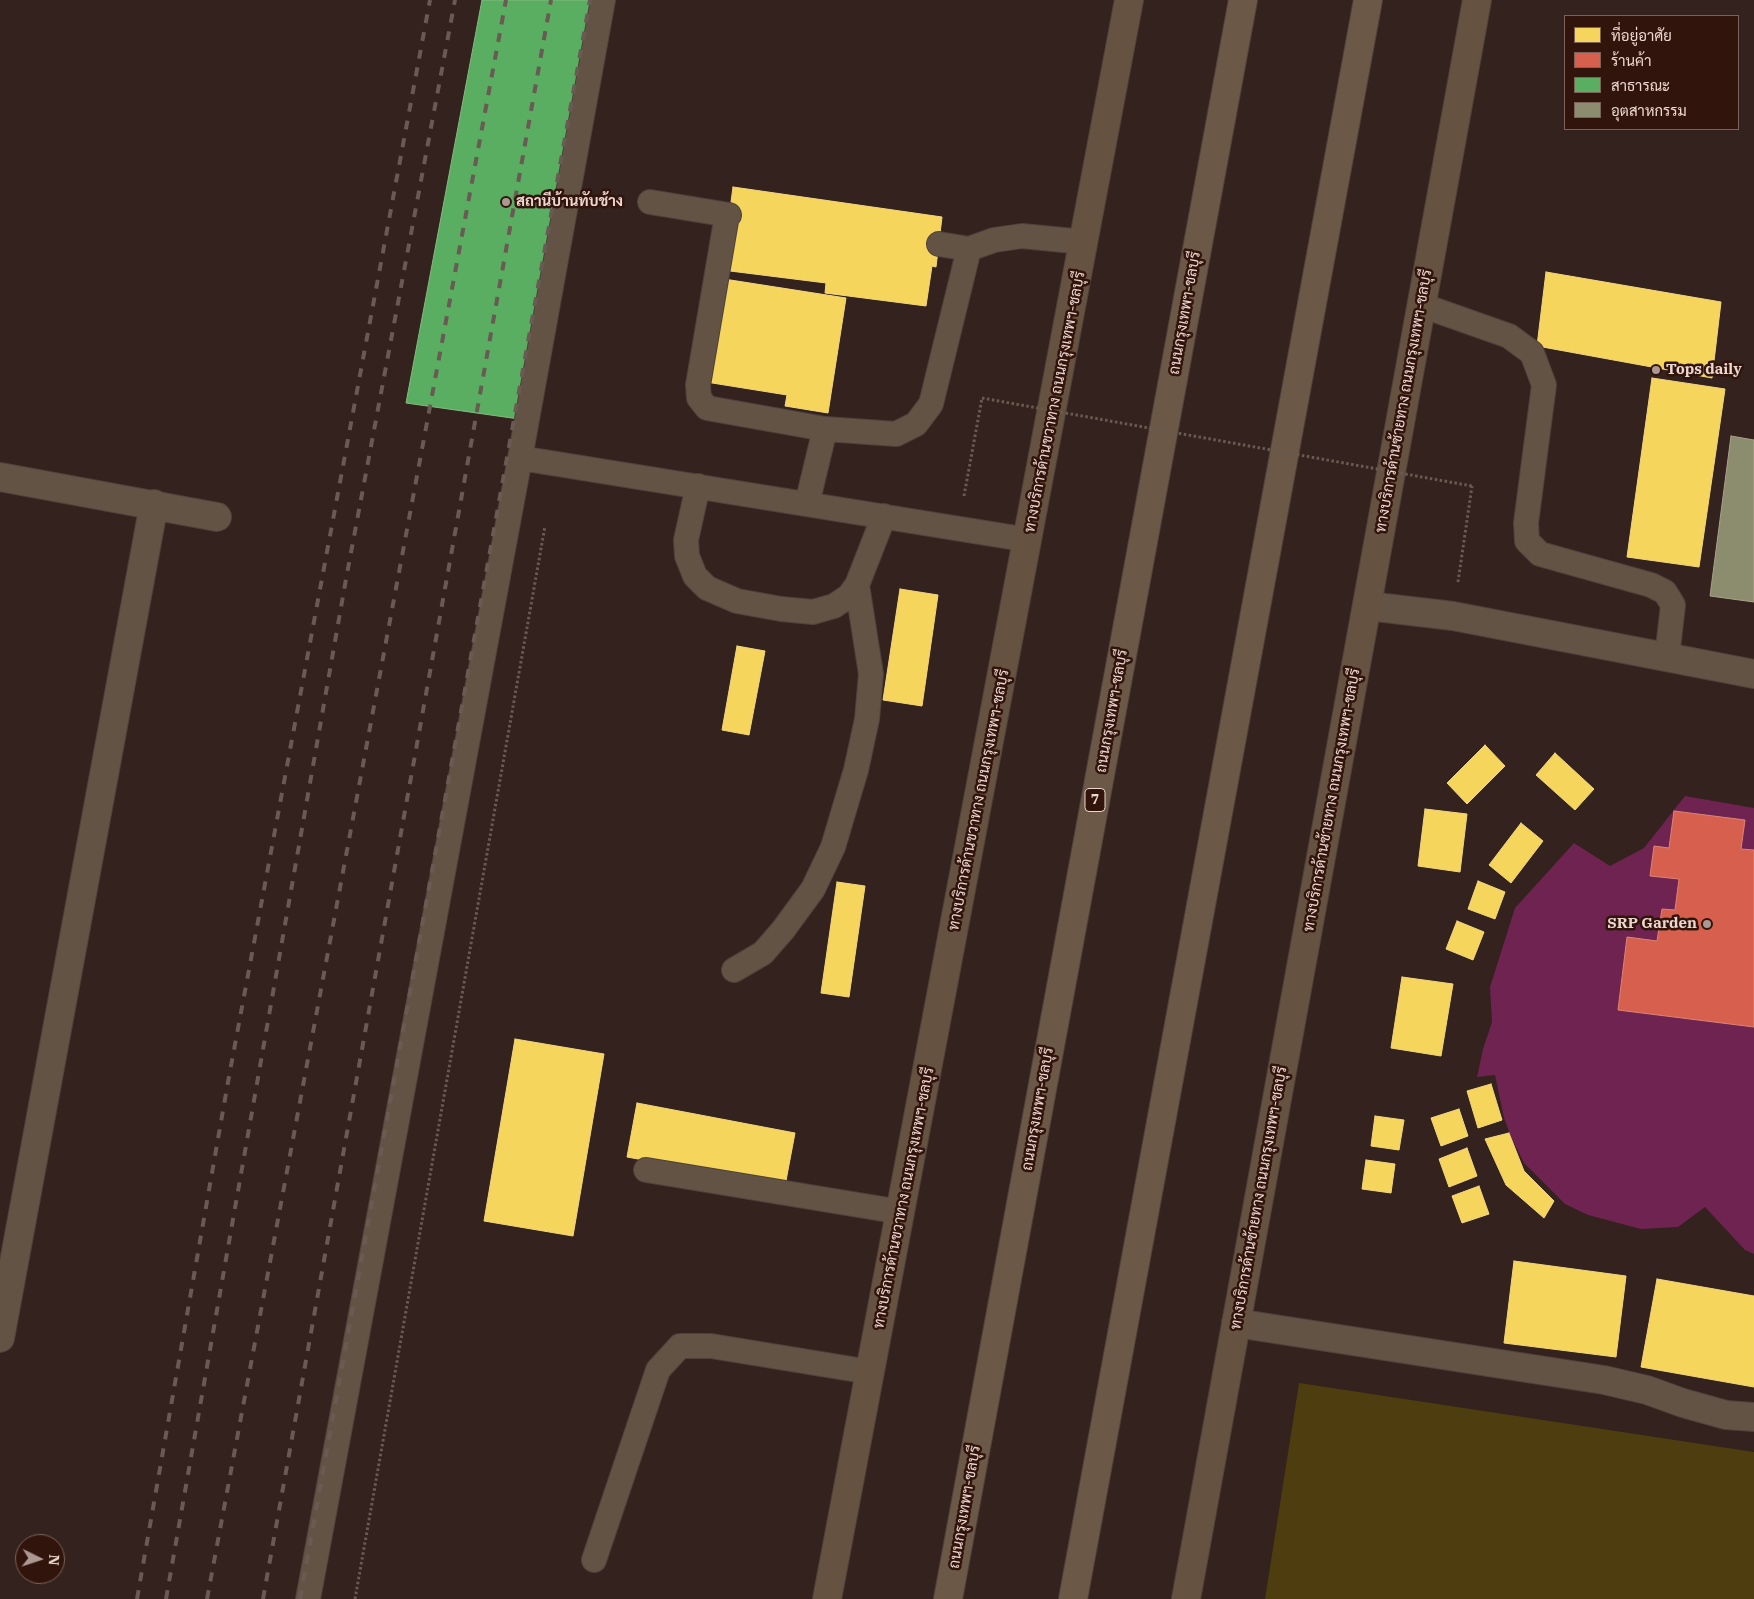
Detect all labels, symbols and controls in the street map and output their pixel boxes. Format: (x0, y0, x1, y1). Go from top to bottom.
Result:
legend (1564, 15, 1739, 130)
text: ที่อยู่อาศัย (1611, 26, 1672, 45)
text: ร้านค้า (1611, 51, 1651, 70)
text: สาธารณะ (1611, 76, 1670, 95)
text: อุตสาหกรรม (1611, 101, 1687, 120)
place label: สถานีบ้านทับช้าง (516, 193, 623, 211)
marker: สถานีบ้านทับช้าง (500, 196, 512, 208)
street label: ถนนกรุงเทพฯ-ชลบุรี (1165, 250, 1205, 376)
street label: ทางบริการด้านซ้ายทาง ถนนกรุงเทพฯ-ชลบุรี (1372, 268, 1436, 534)
street label: ทางบริการด้านขวาทาง ถนนกรุงเทพฯ-ชลบุรี (1021, 270, 1089, 534)
place label: Tops daily (1666, 361, 1742, 379)
marker: Tops daily (1650, 364, 1662, 376)
street label: ถนนกรุงเทพฯ-ชลบุรี (1092, 648, 1132, 774)
street label: ทางบริการด้านซ้ายทาง ถนนกรุงเทพฯ-ชลบุรี (1300, 667, 1364, 933)
street label: ทางบริการด้านขวาทาง ถนนกรุงเทพฯ-ชลบุรี (945, 668, 1013, 932)
road number: 7 (1085, 788, 1105, 812)
place label: SRP Garden (1607, 915, 1697, 933)
marker: SRP Garden (1701, 918, 1713, 930)
street label: ถนนกรุงเทพฯ-ชลบุรี (1018, 1046, 1058, 1172)
street label: ทางบริการด้านซ้ายทาง ถนนกรุงเทพฯ-ชลบุรี (1227, 1065, 1291, 1331)
street label: ทางบริการด้านขวาทาง ถนนกรุงเทพฯ-ชลบุรี (870, 1066, 938, 1330)
street label: ถนนกรุงเทพฯ-ชลบุรี (945, 1444, 985, 1570)
north arrow (15, 1534, 65, 1584)
text: N (45, 1554, 63, 1566)

